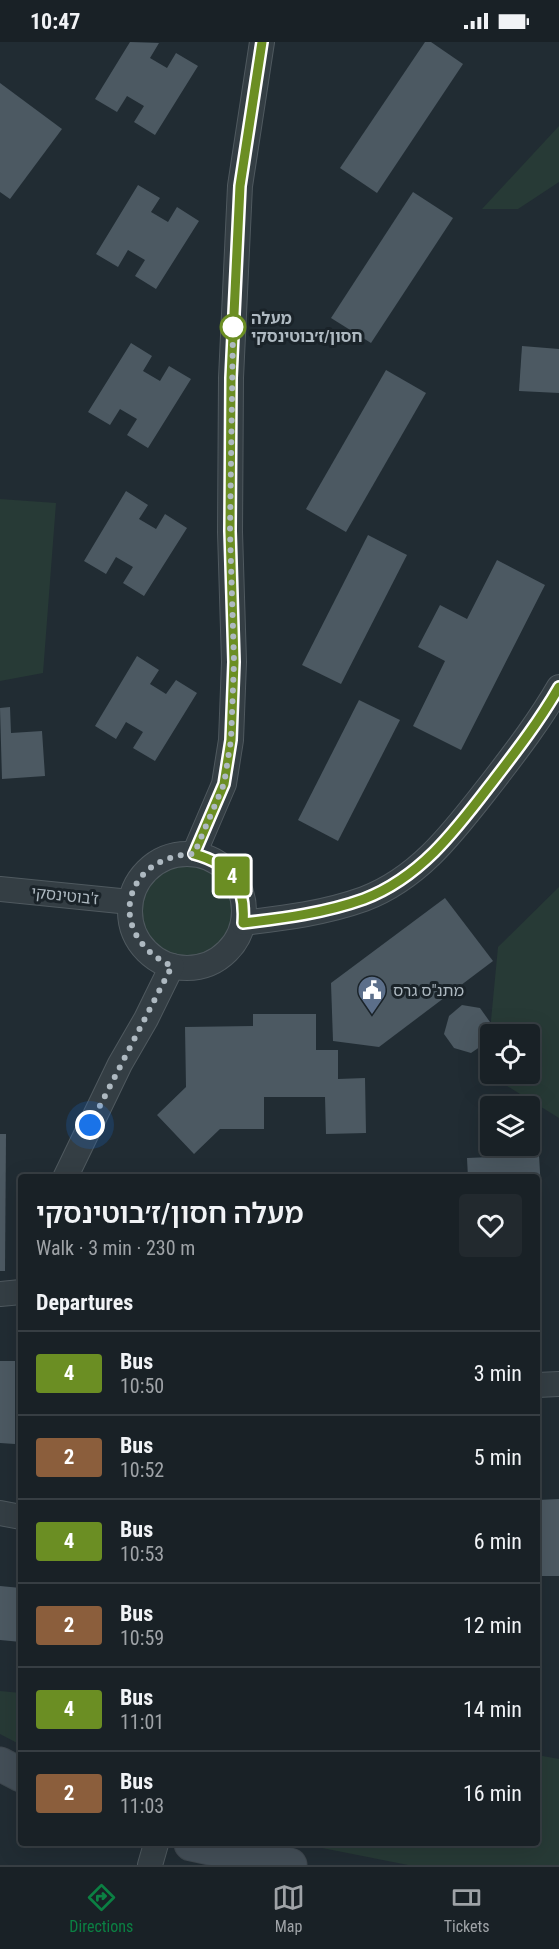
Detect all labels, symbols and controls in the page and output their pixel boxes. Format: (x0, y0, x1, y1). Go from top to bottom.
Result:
text: 10:47 (30, 9, 81, 34)
place label: מעלה חסון/ז׳בוטינסקי (251, 309, 362, 346)
marker: מעלה חסון/ז׳בוטינסקי (220, 314, 246, 340)
line badge: 4 (212, 856, 252, 896)
text: 4 (227, 864, 237, 888)
street label: ז'בוטינסקי (30, 883, 100, 908)
public building icon: מתנ"ס גרס (356, 974, 388, 1016)
place label: מתנ"ס גרס (393, 981, 464, 1000)
map controls (480, 1024, 540, 1156)
button: locate (480, 1024, 540, 1084)
button: layers (480, 1096, 540, 1156)
your location (75, 1110, 105, 1140)
button: heart (459, 1194, 522, 1257)
text: מעלה חסון/ז׳בוטינסקי (36, 1197, 303, 1230)
text: Walk · 3 min · 230 m (36, 1236, 195, 1260)
text: Departures (36, 1290, 133, 1315)
text: Bus (120, 1349, 153, 1374)
text: 4 (64, 1361, 74, 1385)
text: 3 min (474, 1361, 522, 1386)
text: 10:50 (120, 1374, 164, 1398)
text: Bus (120, 1433, 153, 1458)
text: 2 (64, 1445, 74, 1469)
text: 5 min (474, 1445, 522, 1470)
text: 10:52 (120, 1458, 164, 1482)
text: Bus (120, 1517, 153, 1542)
text: 4 (64, 1529, 74, 1553)
text: 6 min (474, 1529, 522, 1554)
text: 10:53 (120, 1542, 164, 1566)
text: Bus (120, 1601, 153, 1626)
text: 2 (64, 1613, 74, 1637)
text: 12 min (463, 1613, 522, 1638)
text: 10:59 (120, 1626, 164, 1650)
text: Bus (120, 1685, 153, 1710)
text: 4 (64, 1697, 74, 1721)
text: 14 min (463, 1697, 522, 1722)
text: 11:01 (120, 1710, 164, 1734)
text: Bus (120, 1769, 153, 1794)
text: 2 (64, 1781, 74, 1805)
text: 16 min (463, 1781, 522, 1806)
text: 11:03 (120, 1794, 164, 1818)
tab: Directions (69, 1881, 133, 1936)
tab: Map (272, 1881, 305, 1936)
tab: Tickets (444, 1881, 490, 1936)

